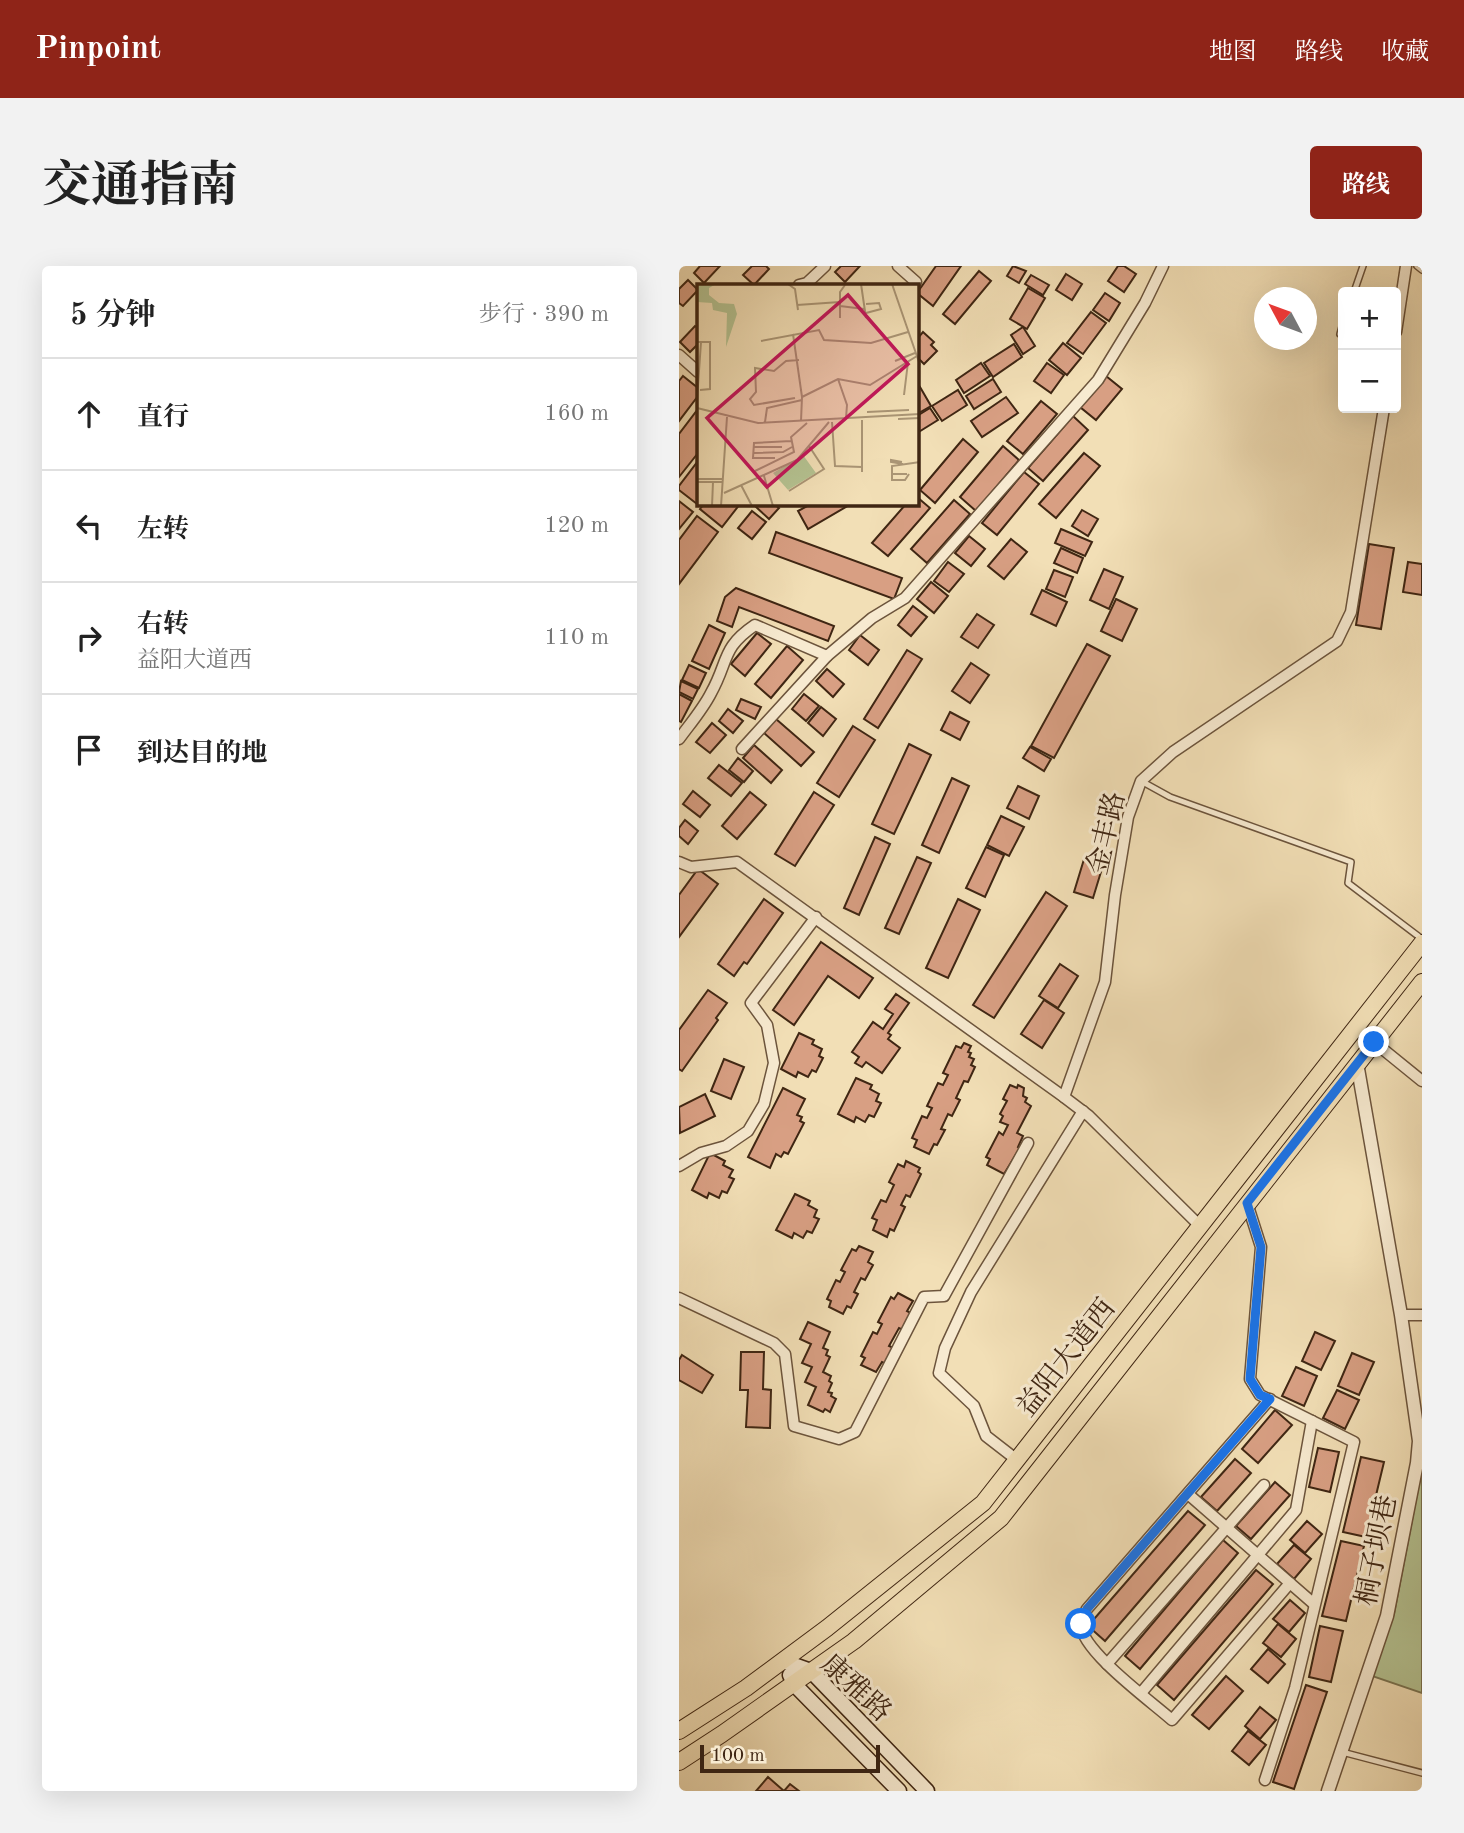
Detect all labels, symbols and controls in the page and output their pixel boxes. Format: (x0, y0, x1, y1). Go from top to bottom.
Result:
text: Pinpoint (35, 33, 161, 66)
text: 地图 (1209, 41, 1257, 65)
text: 路线 (1295, 41, 1343, 65)
text: 收藏 (1381, 41, 1429, 65)
button: 路线 (1310, 146, 1422, 219)
text: 交通指南 (42, 164, 238, 213)
inset map (697, 284, 919, 506)
north arrow (1254, 287, 1317, 350)
map controls (1338, 287, 1401, 413)
button: + (1338, 287, 1401, 350)
text: 5 分钟 (70, 301, 156, 331)
text: 步行 · 390 m (479, 303, 609, 326)
button: − (1338, 350, 1401, 413)
icon: ahead (70, 395, 108, 433)
text: 160 m (544, 402, 609, 425)
text: 直行 (137, 405, 189, 431)
icon: left (70, 507, 108, 545)
text: 120 m (544, 514, 609, 537)
text: 左转 (137, 517, 189, 543)
text: 右转 (137, 612, 189, 638)
icon: right (70, 619, 108, 657)
text: 110 m (544, 626, 609, 649)
text: 益阳大道西 (137, 649, 252, 672)
icon: arrive (70, 731, 108, 769)
text: 到达目的地 (137, 741, 267, 767)
street label: 金丰路 (1082, 789, 1131, 878)
route end (1358, 1026, 1389, 1057)
street label: 益阳大道西 (1011, 1293, 1121, 1423)
street label: 桐子坝巷 (1351, 1492, 1402, 1608)
route start (1065, 1608, 1096, 1639)
street label: 康雅路 (815, 1648, 897, 1728)
scale bar (700, 1742, 880, 1774)
text: 100 m (711, 1747, 764, 1766)

